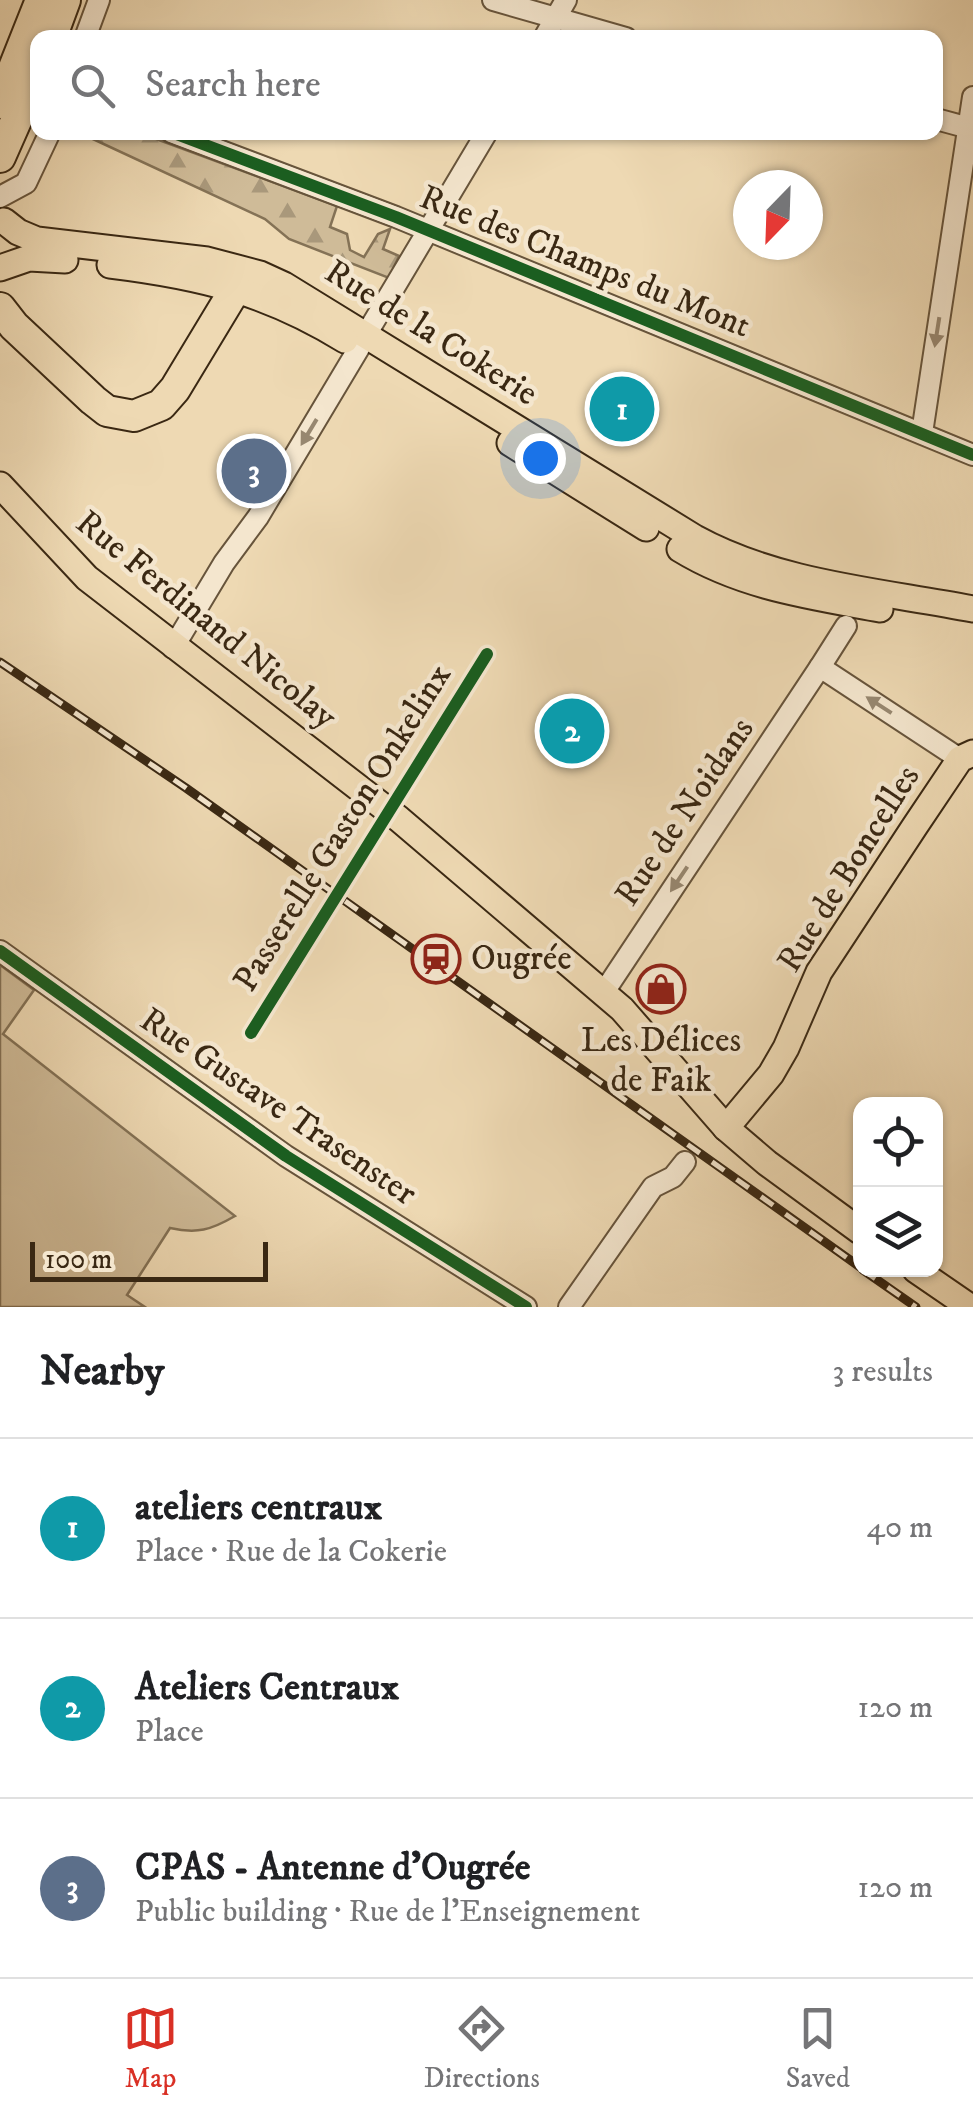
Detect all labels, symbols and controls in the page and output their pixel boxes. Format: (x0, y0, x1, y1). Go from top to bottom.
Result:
search box (30, 30, 943, 140)
icon: search (65, 58, 120, 113)
text: Search here (145, 61, 321, 109)
north arrow (733, 170, 823, 260)
street label: Rue des Champs du Mont (413, 176, 757, 348)
street label: Rue de la Cokerie (316, 250, 546, 416)
one-way arrow (929, 316, 945, 348)
pin: 1 (590, 372, 654, 446)
one-way arrow (301, 418, 318, 446)
your location (515, 433, 566, 484)
pin: 3 (222, 434, 286, 508)
street label: Rue Ferdinand Nicolay (66, 501, 346, 739)
street label: Passerelle Gaston Onkelinx (224, 656, 462, 1000)
pin: 2 (540, 694, 604, 768)
one-way arrow (865, 697, 892, 715)
street label: Rue de Noidans (606, 709, 764, 915)
street label: Rue de Boncelles (768, 757, 930, 981)
one-way arrow (670, 866, 689, 893)
station icon: Ougrée (410, 933, 462, 985)
place label: Ougrée (471, 937, 572, 981)
shop icon: Les Délices de Faik (635, 963, 687, 1015)
street label: Rue Gustave Trasenster (131, 998, 425, 1216)
place label: Les Délices de Faik (581, 1019, 741, 1103)
map controls (853, 1097, 943, 1277)
button: locate (853, 1097, 943, 1187)
button: layers (853, 1187, 943, 1277)
scale bar (30, 1237, 268, 1282)
text: 100 m (45, 1242, 112, 1277)
text: Nearby (40, 1346, 164, 1398)
text: 3 results (832, 1352, 933, 1392)
text: ateliers centraux (135, 1484, 382, 1532)
text: 1 (67, 1508, 78, 1548)
text: 40 m (866, 1508, 933, 1548)
text: Place · Rue de la Cokerie (135, 1532, 447, 1572)
text: Ateliers Centraux (135, 1664, 399, 1712)
text: 2 (65, 1688, 80, 1728)
text: 120 m (857, 1688, 933, 1728)
text: Place (135, 1712, 204, 1752)
text: CPAS - Antenne d'Ougrée (135, 1844, 530, 1892)
text: 3 (67, 1868, 78, 1908)
text: 120 m (857, 1868, 933, 1908)
text: Public building · Rue de l'Enseignement (135, 1892, 640, 1932)
tab: Map (123, 2001, 178, 2096)
tab: Directions (424, 2001, 540, 2096)
tab: Saved (786, 2001, 850, 2096)

